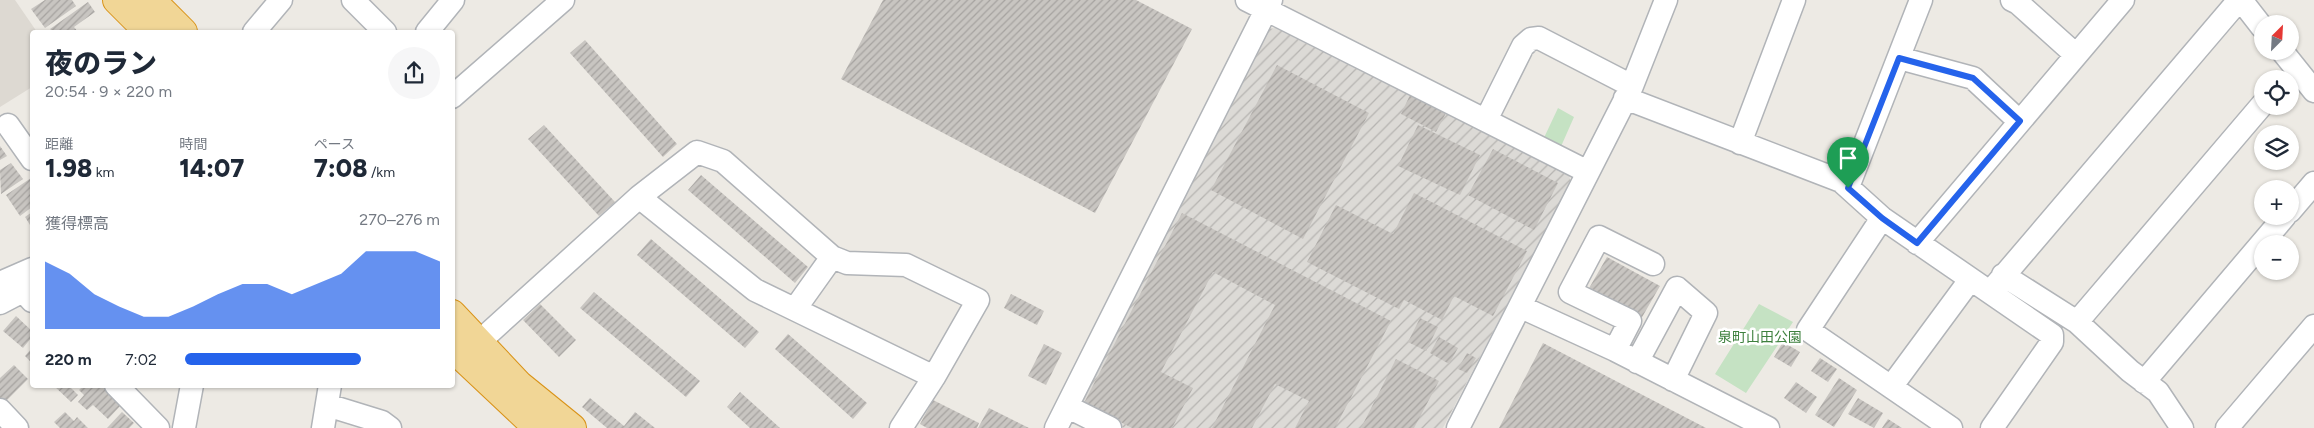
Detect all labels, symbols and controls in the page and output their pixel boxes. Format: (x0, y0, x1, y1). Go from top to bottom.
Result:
north arrow (2254, 15, 2299, 60)
map controls (2254, 15, 2299, 280)
text: 夜のラン (45, 46, 157, 80)
button: share (388, 47, 440, 99)
button: locate (2254, 70, 2299, 115)
text: 20:54 · 9 × 220 m (45, 82, 172, 101)
button: layers (2254, 125, 2299, 170)
text: 距離 (45, 136, 73, 153)
text: 時間 (179, 136, 207, 153)
text: ペース (314, 136, 355, 153)
pin (1827, 137, 1869, 188)
icon: arrive (1834, 144, 1862, 172)
text: 1.98 (45, 153, 92, 183)
text: 14:07 (179, 153, 244, 183)
text: 7:08 (314, 153, 367, 183)
text: km (92, 164, 114, 181)
text: /km (367, 164, 395, 181)
button: + (2254, 180, 2299, 225)
text: 270–276 m (359, 210, 440, 229)
text: 獲得標高 (45, 214, 109, 233)
button: − (2254, 235, 2299, 280)
park label: 泉町山田公園 (1718, 329, 1802, 346)
text: 220 m (45, 350, 92, 369)
text: 7:02 (125, 350, 157, 369)

